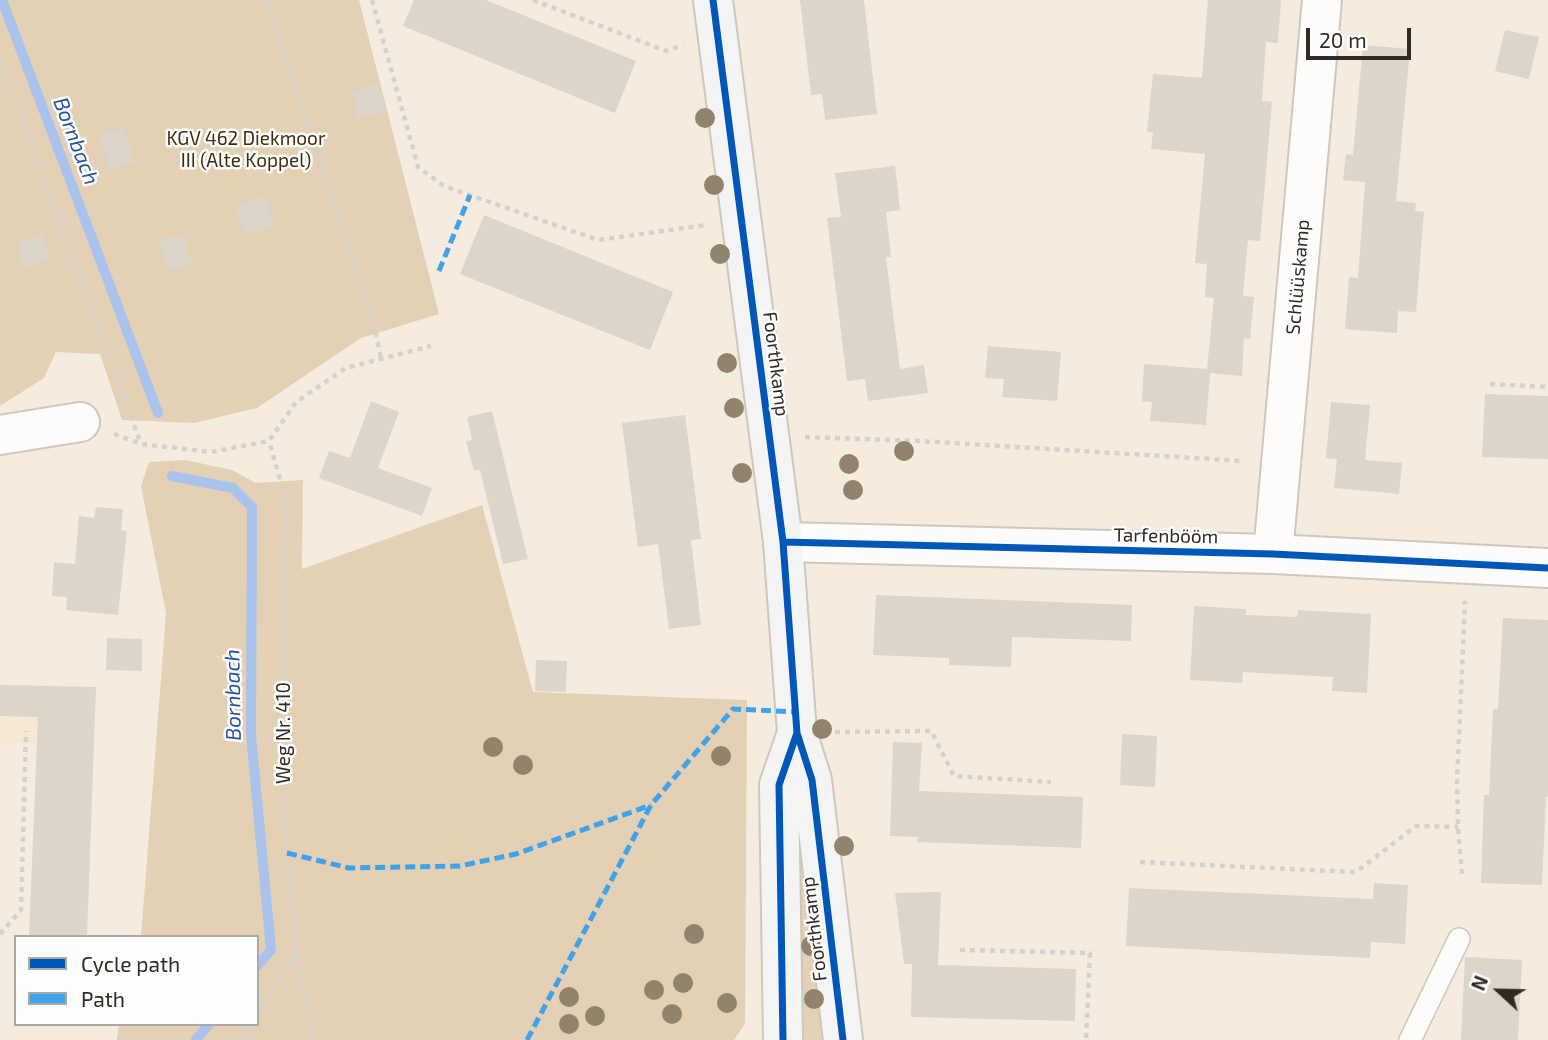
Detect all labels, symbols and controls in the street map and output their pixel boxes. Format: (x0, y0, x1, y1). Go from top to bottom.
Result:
scale bar (1310, 14, 1415, 58)
text: 20 m (1319, 27, 1367, 52)
water label: Bornbach (48, 94, 104, 188)
park label: KGV 462 Diekmoor III (Alte Koppel) (166, 128, 326, 172)
street label: Schlüüskamp (1282, 218, 1314, 336)
street label: Foorthkamp (758, 310, 794, 418)
street label: Tarfenbööm (1113, 524, 1219, 548)
water label: Bornbach (220, 649, 246, 741)
street label: Weg Nr. 410 (273, 682, 295, 784)
street label: Foorthkamp (796, 875, 832, 983)
legend (14, 935, 259, 1026)
text: Cycle path (81, 951, 180, 976)
north arrow (1464, 956, 1534, 1026)
text: N (1466, 972, 1492, 994)
text: Path (81, 986, 125, 1011)

